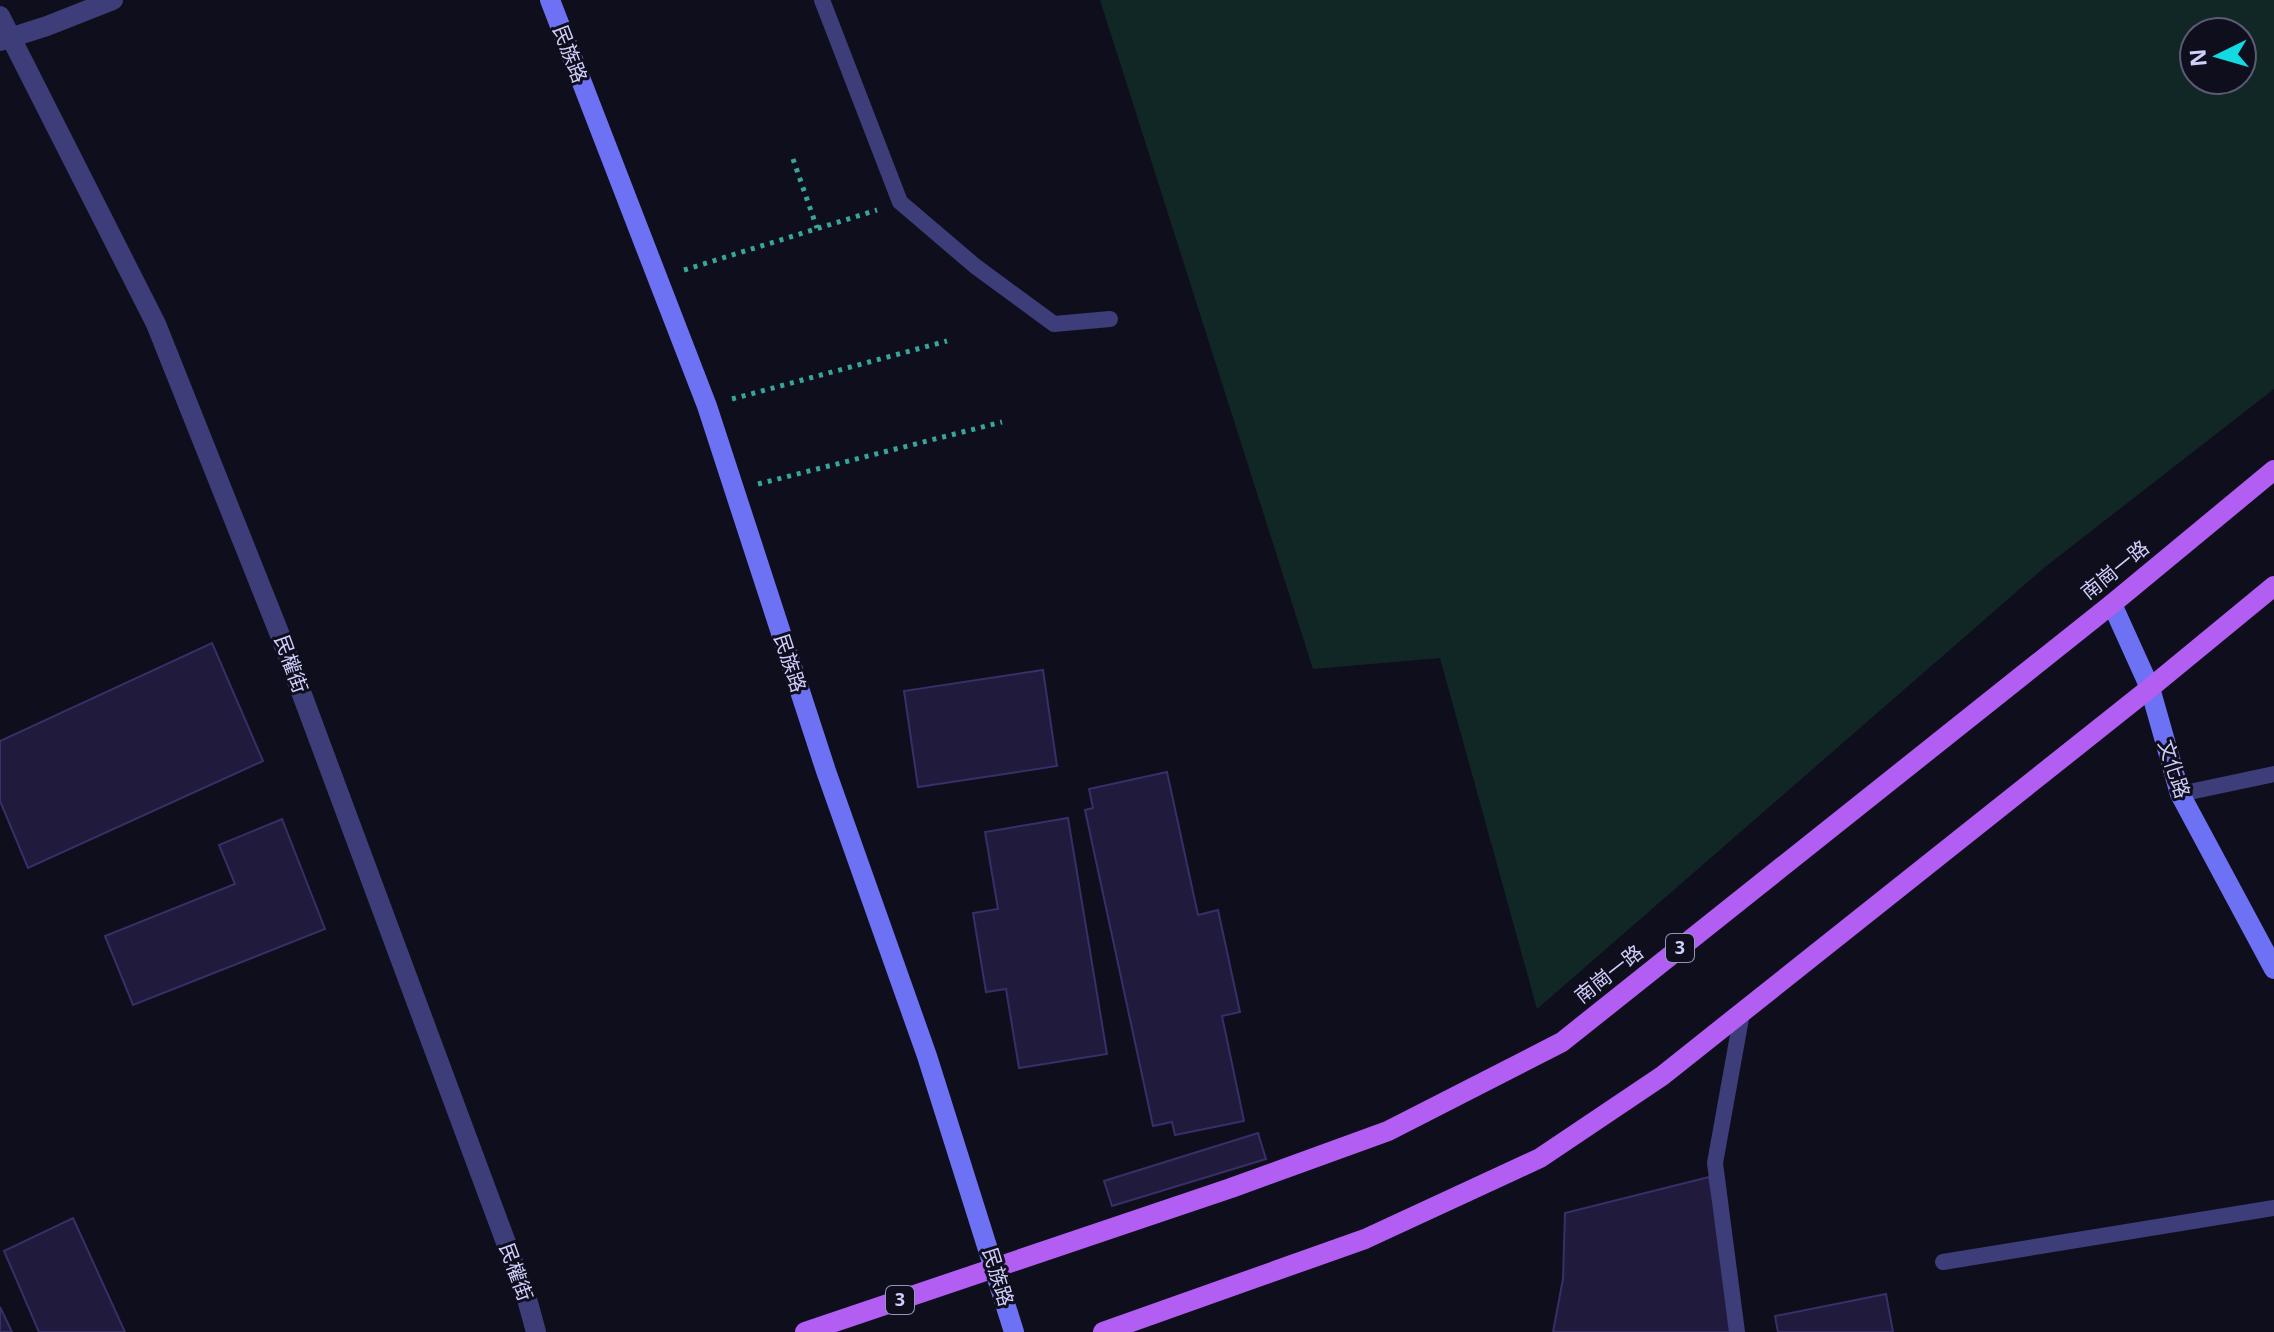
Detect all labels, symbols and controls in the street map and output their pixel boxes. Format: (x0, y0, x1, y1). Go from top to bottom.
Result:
north arrow (2178, 16, 2258, 96)
street label: 民族路 (547, 21, 594, 87)
text: N (2181, 48, 2213, 68)
street label: 南崗一路 (2075, 534, 2154, 605)
street label: 民族路 (768, 630, 813, 696)
street label: 民權街 (269, 631, 314, 697)
street label: 文化路 (2152, 736, 2197, 802)
road number: 3 (1666, 934, 1694, 962)
street label: 南崗一路 (1569, 938, 1649, 1009)
street label: 民權街 (494, 1239, 539, 1305)
street label: 民族路 (977, 1244, 1020, 1309)
road number: 3 (886, 1286, 914, 1314)

